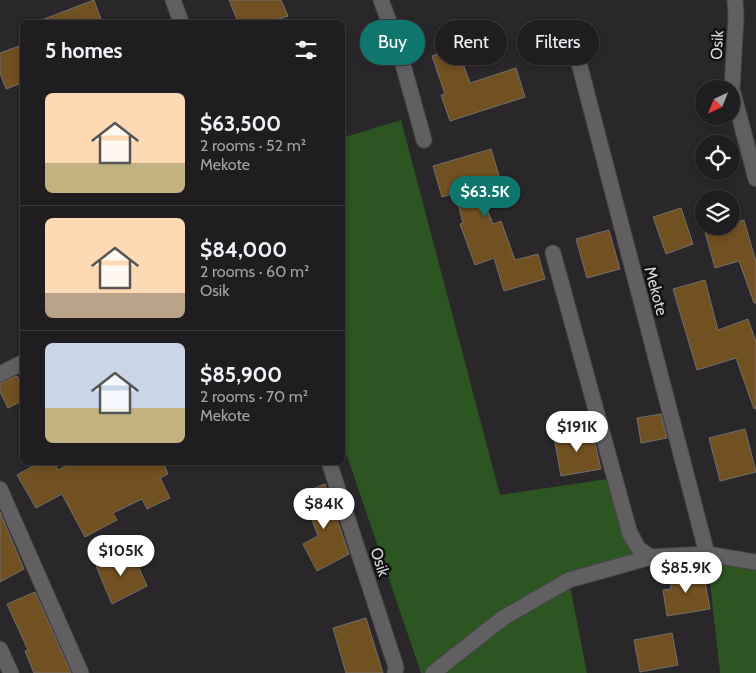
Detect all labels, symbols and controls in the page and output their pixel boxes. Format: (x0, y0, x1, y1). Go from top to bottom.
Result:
chip: Buy (360, 20, 425, 65)
chip: Rent (435, 20, 507, 65)
chip: Filters (517, 20, 599, 65)
street label: Osik (707, 29, 727, 60)
icon: filters (292, 36, 320, 64)
text: 5 homes (45, 38, 123, 63)
north arrow (695, 80, 740, 125)
map controls (695, 80, 740, 235)
text: $63,500 (200, 111, 281, 136)
icon: home (85, 113, 145, 173)
button: locate (695, 135, 740, 180)
text: 2 rooms · 52 m² (200, 136, 306, 155)
text: Mekote (200, 155, 250, 174)
pin: $63.5K (444, 176, 526, 218)
text: $63.5K (460, 182, 510, 201)
button: layers (695, 190, 740, 235)
text: $84,000 (200, 237, 287, 262)
icon: home (85, 238, 145, 298)
text: 2 rooms · 60 m² (200, 262, 309, 281)
street label: Mekote (640, 264, 672, 318)
text: Osik (200, 281, 229, 300)
text: $85,900 (200, 362, 282, 387)
icon: home (85, 363, 145, 423)
text: 2 rooms · 70 m² (200, 387, 308, 406)
text: Mekote (200, 406, 250, 425)
pin: $191K (542, 410, 612, 453)
text: $191K (557, 417, 597, 436)
pin: $84K (294, 488, 354, 530)
text: $84K (305, 494, 343, 513)
pin: $105K (86, 534, 156, 577)
text: $105K (98, 541, 144, 560)
street label: Osik (366, 545, 394, 580)
pin: $85.9K (645, 552, 727, 594)
text: $85.9K (661, 558, 711, 577)

